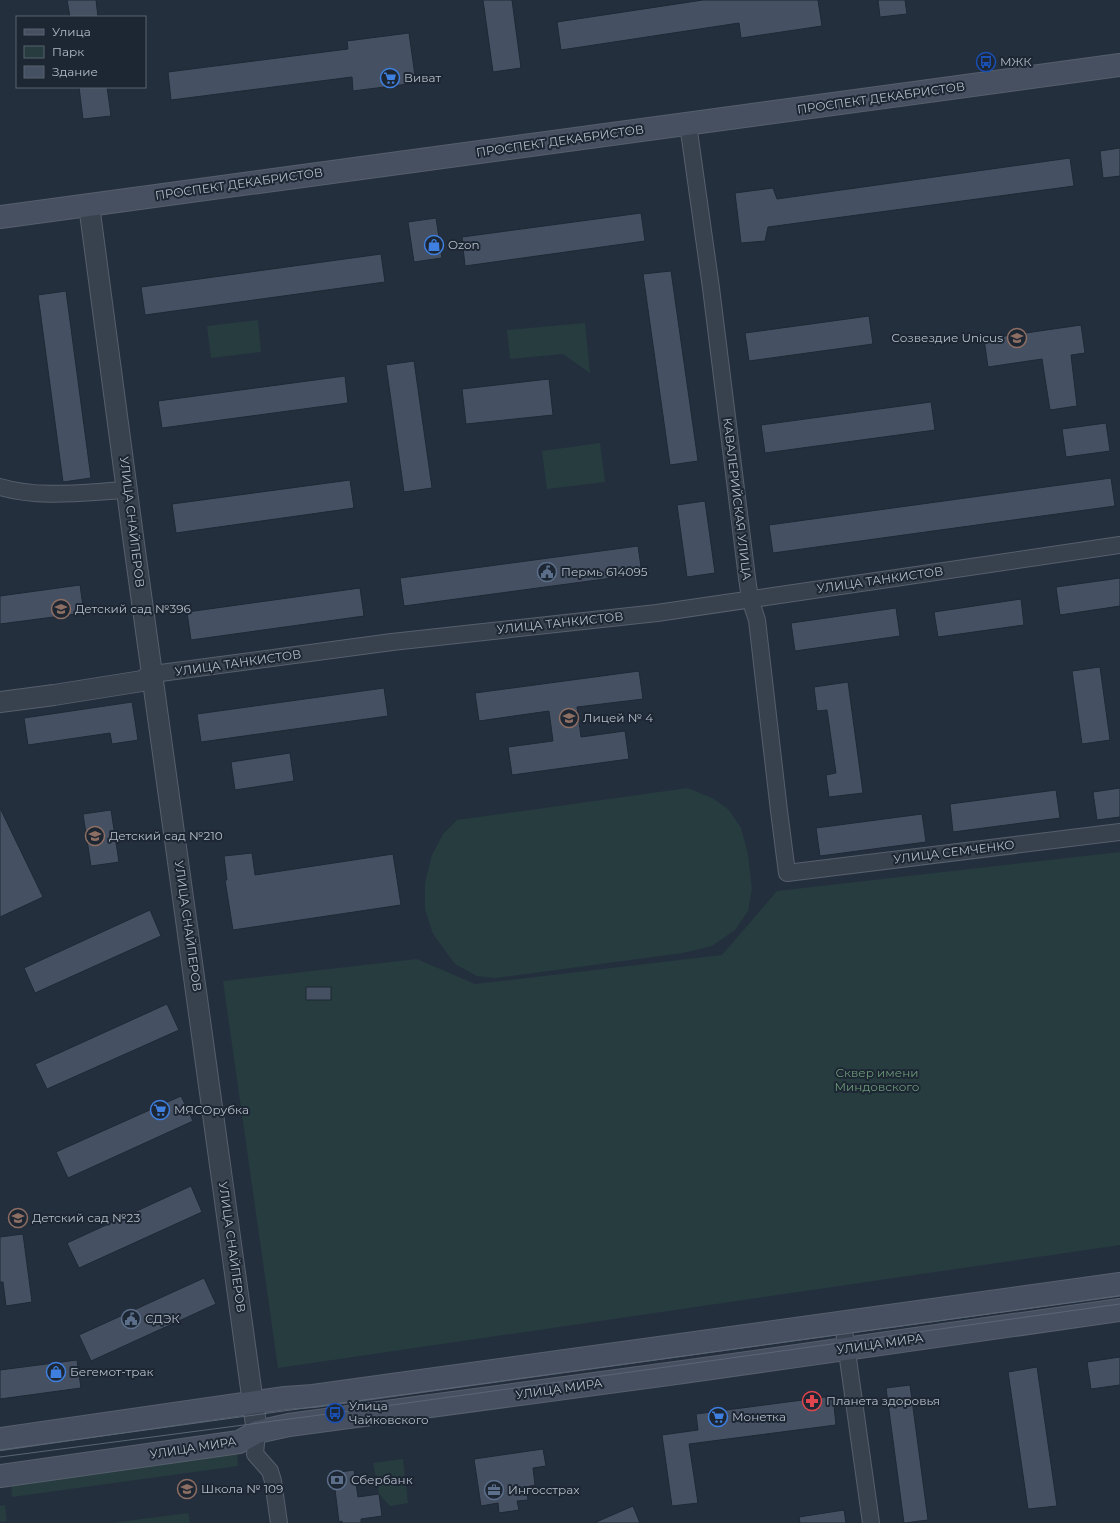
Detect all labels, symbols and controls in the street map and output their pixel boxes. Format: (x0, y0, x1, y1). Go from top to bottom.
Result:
legend (16, 16, 146, 88)
text: Улица (52, 24, 91, 39)
text: Парк (52, 44, 84, 59)
bus stop icon: МЖК (975, 51, 997, 73)
place label: МЖК (1000, 54, 1032, 69)
text: Здание (52, 64, 98, 79)
supermarket icon: Виват (379, 67, 401, 89)
place label: Виват (404, 70, 442, 85)
street label: ПРОСПЕКТ ДЕКАБРИСТОВ (796, 78, 966, 117)
street label: ПРОСПЕКТ ДЕКАБРИСТОВ (475, 121, 645, 160)
street label: ПРОСПЕКТ ДЕКАБРИСТОВ (154, 164, 324, 203)
shop icon: Ozon (423, 234, 445, 256)
place label: Ozon (448, 237, 480, 252)
school or university icon: Созвездие Unicus (1006, 327, 1028, 349)
place label: Созвездие Unicus (891, 330, 1003, 345)
street label: КАВАЛЕРИЙСКАЯ УЛИЦА (720, 417, 755, 581)
street label: УЛИЦА СНАЙПЕРОВ (117, 456, 148, 588)
public building icon: Пермь 614095 (536, 561, 558, 583)
street label: УЛИЦА ТАНКИСТОВ (816, 563, 944, 596)
place label: Пермь 614095 (561, 564, 648, 579)
school or university icon: Детский сад №396 (50, 598, 72, 620)
place label: Детский сад №396 (75, 601, 191, 616)
street label: УЛИЦА ТАНКИСТОВ (496, 608, 624, 637)
street label: УЛИЦА ТАНКИСТОВ (174, 646, 302, 679)
school or university icon: Лицей № 4 (558, 707, 580, 729)
place label: Лицей № 4 (583, 710, 653, 725)
school or university icon: Детский сад №210 (84, 825, 106, 847)
place label: Детский сад №210 (109, 828, 223, 843)
street label: УЛИЦА СЕМЧЕНКО (893, 837, 1015, 866)
street label: УЛИЦА СНАЙПЕРОВ (172, 860, 205, 992)
park label: Сквер имени Миндовского (835, 1065, 920, 1094)
supermarket icon: МЯСОрубка (149, 1099, 171, 1121)
place label: МЯСОрубка (174, 1102, 249, 1117)
street label: УЛИЦА СНАЙПЕРОВ (216, 1181, 249, 1313)
school or university icon: Детский сад №23 (7, 1207, 29, 1229)
place label: Детский сад №23 (32, 1210, 140, 1225)
public building icon: СДЭК (120, 1308, 142, 1330)
place label: СДЭК (145, 1311, 180, 1326)
street label: УЛИЦА МИРА (836, 1330, 924, 1357)
shop icon: Бегемот-трак (45, 1361, 67, 1383)
place label: Бегемот-трак (70, 1364, 153, 1379)
street label: УЛИЦА МИРА (515, 1375, 603, 1402)
pharmacy icon: Планета здоровья (801, 1390, 823, 1412)
place label: Планета здоровья (826, 1393, 940, 1408)
place label: Улица Чайковского (349, 1398, 429, 1427)
bus stop icon: Улица Чайковского (324, 1402, 346, 1424)
supermarket icon: Монетка (707, 1406, 729, 1428)
place label: Монетка (732, 1409, 786, 1424)
street label: УЛИЦА МИРА (149, 1433, 237, 1462)
bank icon: Сбербанк (326, 1469, 348, 1491)
place label: Сбербанк (351, 1472, 413, 1487)
school or university icon: Школа № 109 (176, 1478, 198, 1500)
office icon: Ингосстрах (483, 1479, 505, 1501)
place label: Школа № 109 (201, 1481, 283, 1496)
place label: Ингосстрах (508, 1482, 580, 1497)

